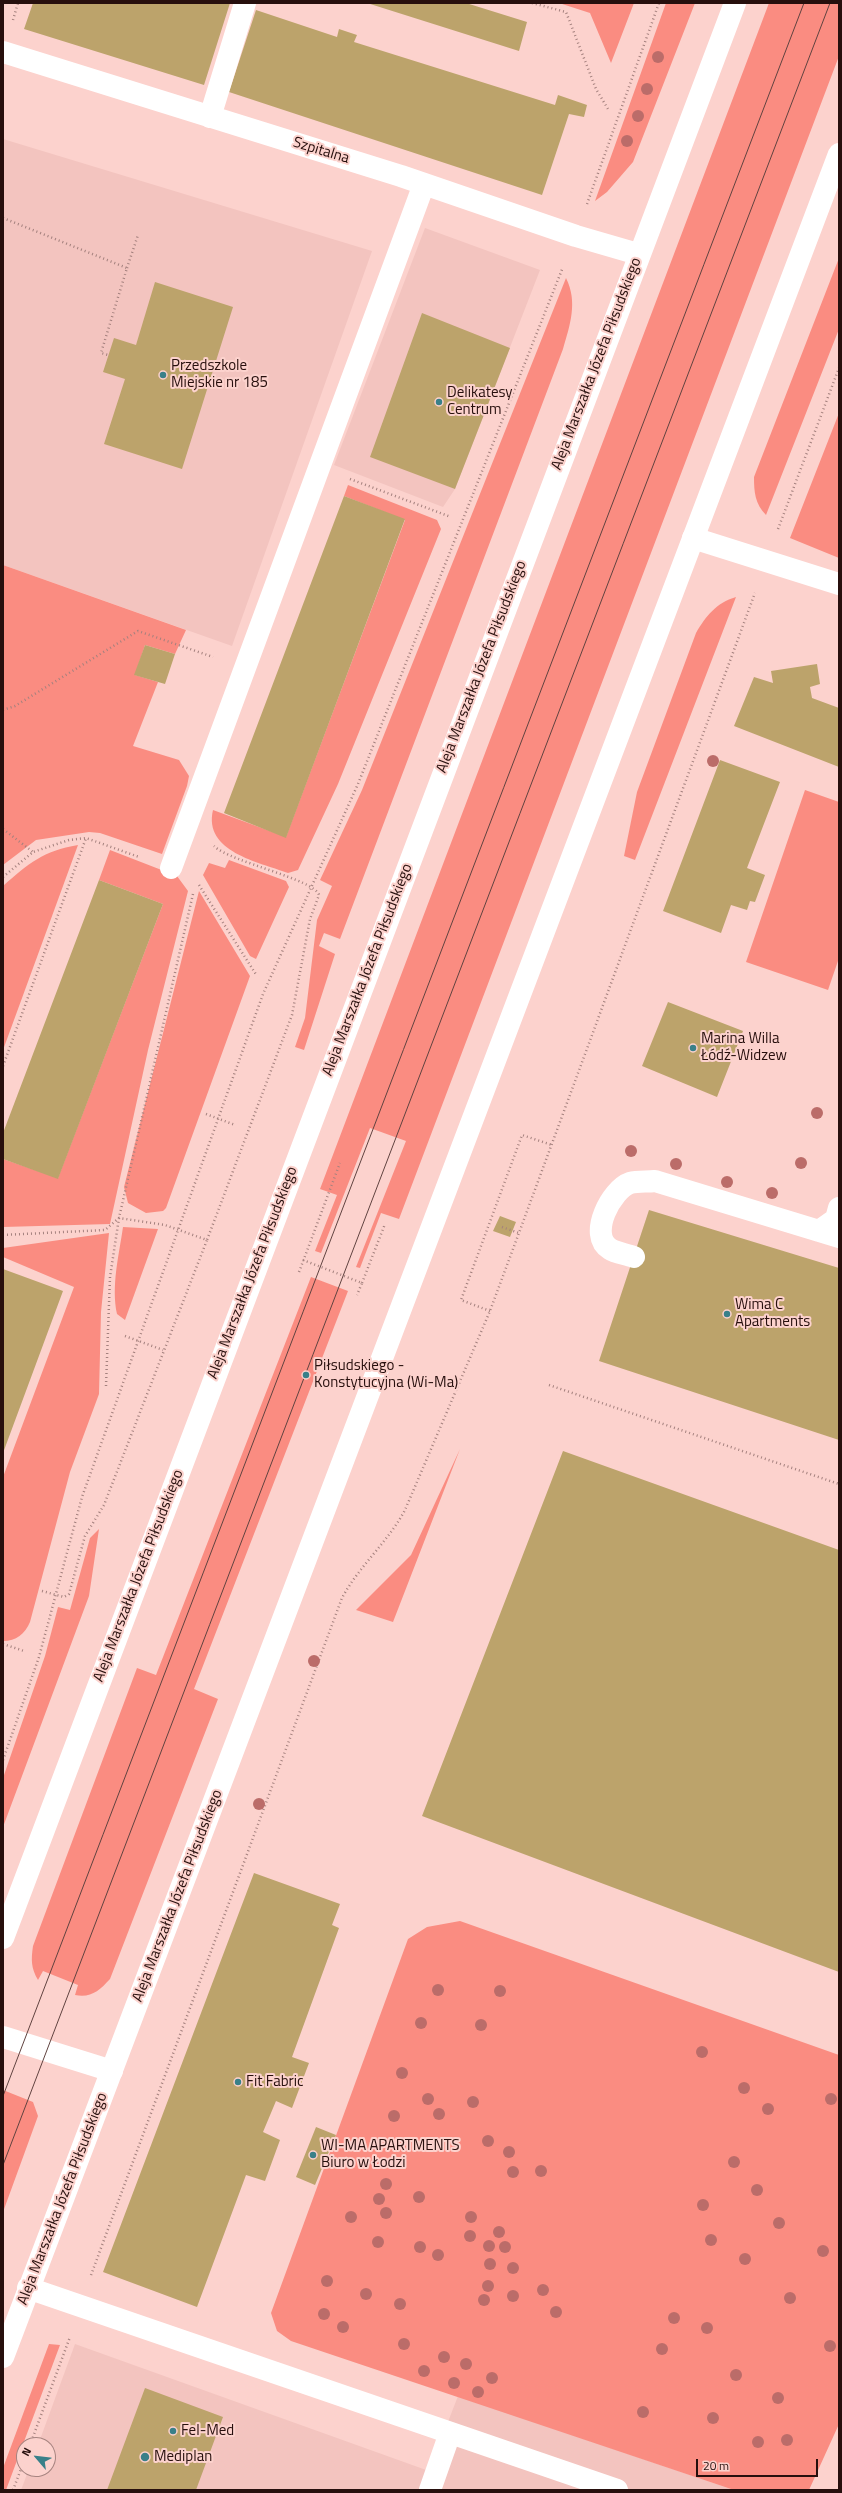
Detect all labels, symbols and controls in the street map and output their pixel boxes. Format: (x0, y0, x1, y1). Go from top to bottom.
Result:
street label: Szpitalna (291, 134, 351, 168)
street label: Aleja Marszałka Józefa Piłsudskiego (548, 255, 646, 473)
place label: Przedszkole Miejskie nr 185 (171, 357, 268, 392)
marker: Przedszkole Miejskie nr 185 (158, 370, 168, 380)
place label: Delikatesy Centrum (447, 384, 513, 419)
marker: Delikatesy Centrum (434, 397, 444, 407)
street label: Aleja Marszałka Józefa Piłsudskiego (433, 558, 531, 776)
street label: Aleja Marszałka Józefa Piłsudskiego (319, 861, 417, 1079)
place label: Marina Willa Łódź-Widzew (701, 1030, 787, 1065)
marker: Marina Willa Łódź-Widzew (688, 1043, 698, 1053)
street label: Aleja Marszałka Józefa Piłsudskiego (204, 1164, 302, 1382)
place label: Wima C Apartments (735, 1296, 810, 1331)
marker: Wima C Apartments (722, 1309, 732, 1319)
place label: Piłsudskiego - Konstytucyjna (Wi-Ma) (314, 1357, 458, 1392)
marker: Piłsudskiego - Konstytucyjna (Wi-Ma) (301, 1370, 311, 1380)
street label: Aleja Marszałka Józefa Piłsudskiego (90, 1467, 188, 1685)
street label: Aleja Marszałka Józefa Piłsudskiego (129, 1787, 227, 2005)
place label: Fit Fabric (246, 2073, 304, 2091)
marker: Fit Fabric (233, 2077, 243, 2087)
street label: Aleja Marszałka Józefa Piłsudskiego (14, 2090, 112, 2308)
place label: WI-MA APARTMENTS Biuro w Łodzi (321, 2137, 460, 2172)
marker: WI-MA APARTMENTS Biuro w Łodzi (308, 2150, 318, 2160)
place label: Fel-Med (181, 2422, 234, 2440)
marker: Fel-Med (168, 2426, 178, 2436)
north arrow (16, 2437, 56, 2477)
text: N (17, 2445, 35, 2459)
place label: Mediplan (154, 2448, 212, 2466)
marker: Mediplan (139, 2451, 151, 2463)
scale bar (698, 2451, 820, 2477)
text: 20 m (703, 2456, 729, 2475)

